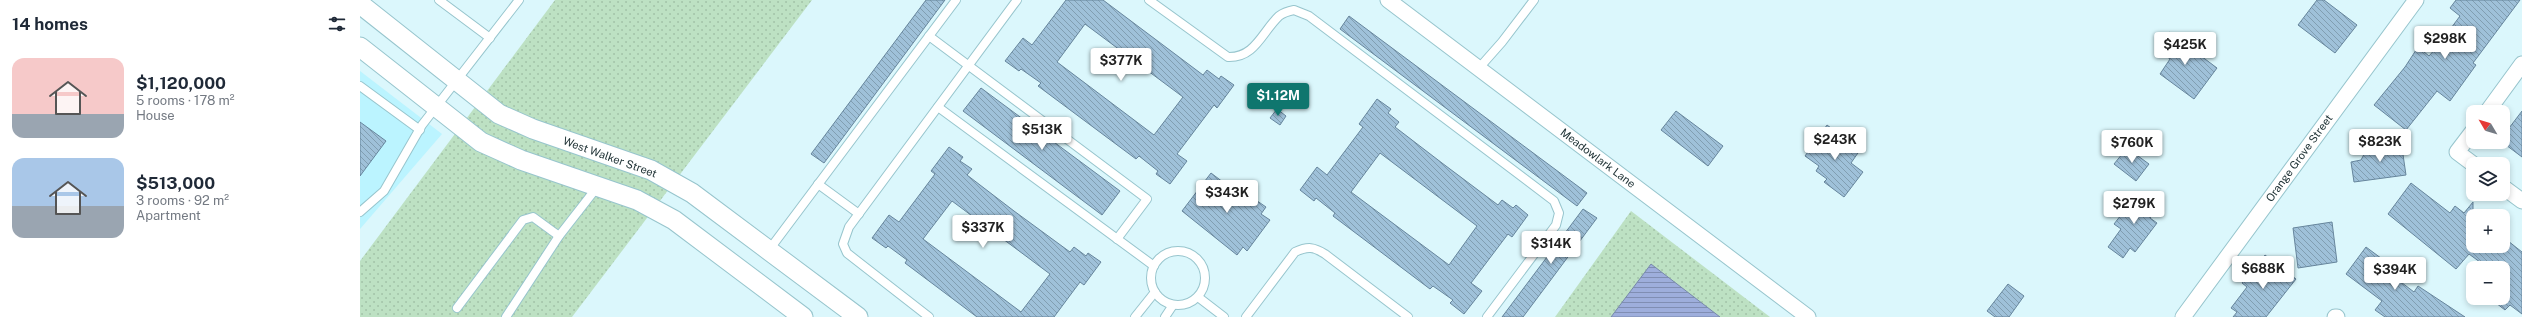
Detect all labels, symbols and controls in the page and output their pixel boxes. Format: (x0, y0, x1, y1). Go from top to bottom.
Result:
icon: filters (326, 13, 348, 35)
text: 14 homes (12, 14, 88, 34)
pin: $298K (2417, 26, 2473, 60)
text: $298K (2423, 31, 2467, 46)
pin: $425K (2157, 32, 2213, 66)
text: $425K (2163, 37, 2207, 52)
pin: $377K (1093, 48, 1149, 82)
text: $377K (1100, 53, 1142, 68)
text: $1,120,000 (136, 73, 226, 93)
icon: home (44, 74, 92, 122)
pin: $1.12M (1245, 83, 1311, 117)
text: $1.12M (1256, 88, 1300, 103)
text: 5 rooms · 178 m² (136, 93, 235, 108)
north arrow (2466, 105, 2510, 149)
map controls (2466, 105, 2510, 305)
text: House (136, 108, 175, 123)
street label: Orange Grove Street (2263, 112, 2335, 204)
pin: $513K (1014, 117, 1070, 151)
text: $513K (1021, 122, 1063, 137)
street label: Meadowlark Lane (1558, 126, 1638, 190)
pin: $243K (1807, 127, 1863, 161)
pin: $823K (2352, 129, 2408, 163)
pin: $760K (2104, 130, 2160, 164)
text: $243K (1813, 132, 1857, 147)
street label: West Walker Street (561, 134, 659, 180)
text: $823K (2358, 134, 2402, 149)
text: $760K (2110, 135, 2154, 150)
button: layers (2466, 157, 2510, 201)
text: $513,000 (136, 173, 215, 193)
icon: home (44, 174, 92, 222)
pin: $343K (1199, 180, 1255, 214)
text: $343K (1205, 185, 1249, 200)
pin: $279K (2106, 191, 2162, 225)
text: 3 rooms · 92 m² (136, 193, 229, 208)
text: $279K (2112, 196, 2156, 211)
text: Apartment (136, 208, 201, 223)
button: + (2466, 209, 2510, 253)
pin: $337K (955, 215, 1011, 249)
text: $337K (961, 220, 1005, 235)
pin: $314K (1523, 231, 1579, 265)
text: $314K (1531, 236, 1571, 251)
pin: $688K (2235, 256, 2291, 290)
pin: $394K (2367, 257, 2423, 291)
text: $688K (2241, 261, 2285, 276)
button: − (2466, 261, 2510, 305)
text: $394K (2373, 262, 2417, 277)

